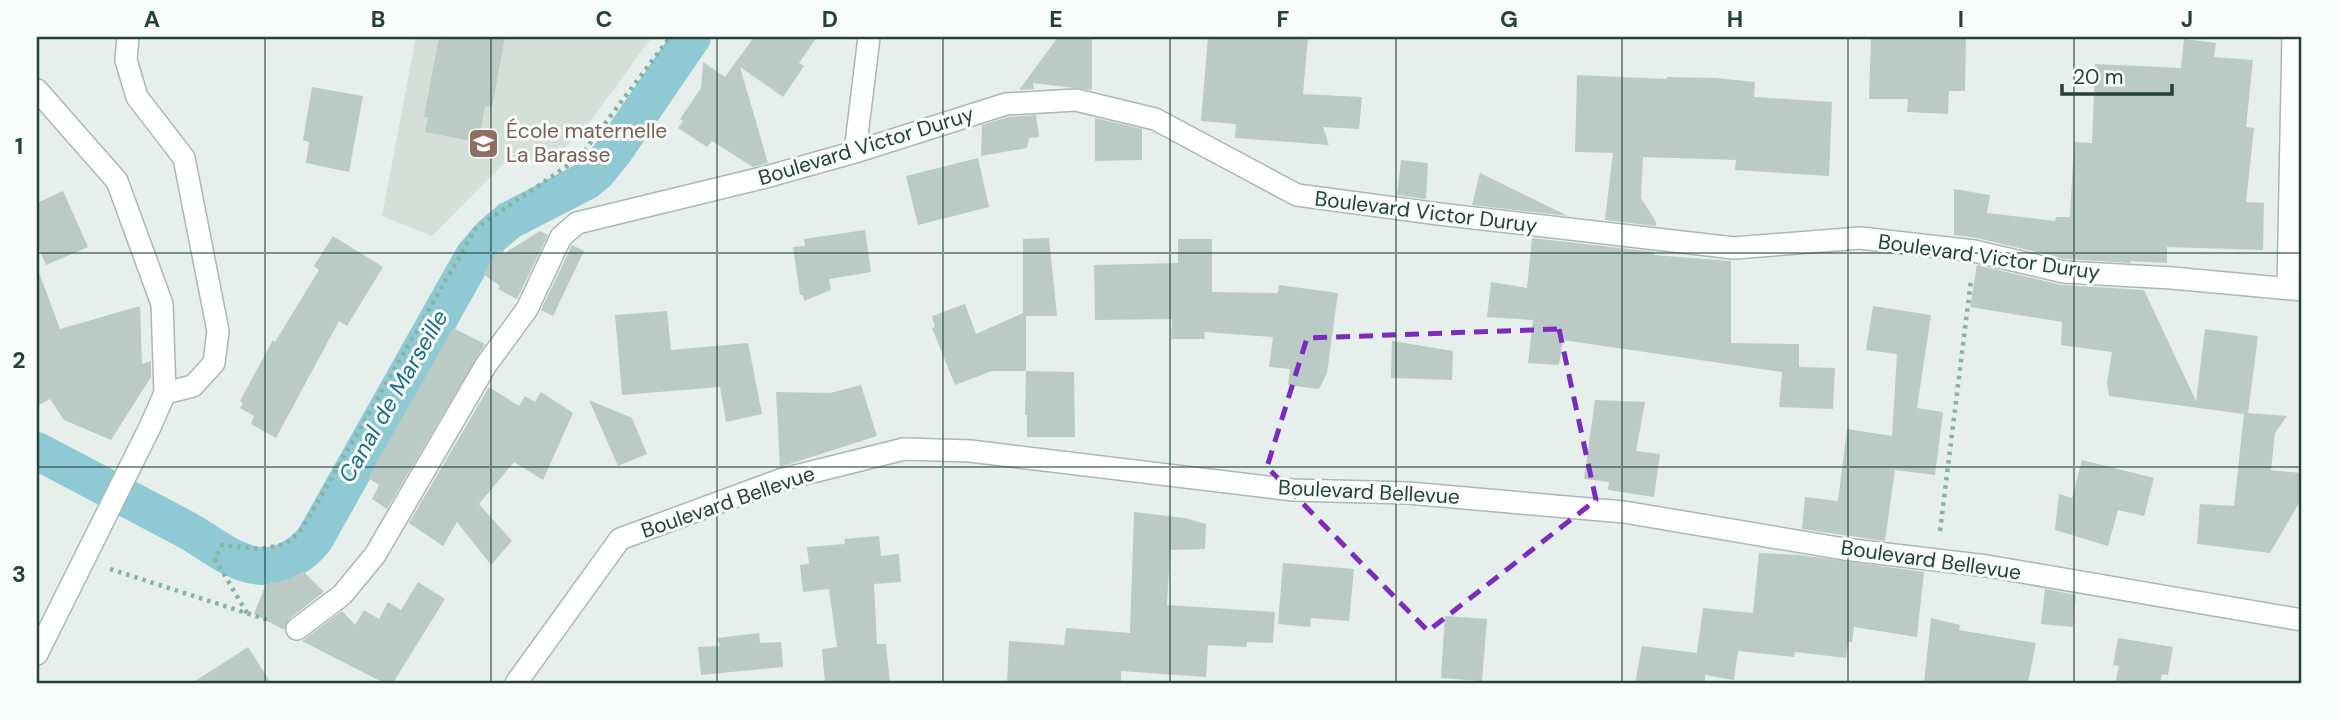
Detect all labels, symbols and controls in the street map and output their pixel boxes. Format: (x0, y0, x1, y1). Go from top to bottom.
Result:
text: A (144, 4, 160, 34)
text: B (371, 4, 385, 34)
text: C (596, 4, 612, 34)
text: D (822, 4, 838, 34)
text: E (1049, 4, 1063, 34)
text: F (1277, 4, 1290, 34)
text: G (1500, 4, 1518, 34)
text: H (1727, 4, 1743, 34)
text: I (1958, 4, 1964, 34)
text: J (2181, 4, 2193, 34)
scale bar (2062, 52, 2173, 96)
text: 20 m (2073, 63, 2124, 91)
street label: Boulevard Victor Duruy (755, 100, 977, 192)
place label: École maternelle La Barasse (506, 117, 667, 169)
school or university icon: École maternelle La Barasse (466, 126, 500, 160)
text: 1 (15, 131, 23, 161)
street label: Boulevard Victor Duruy (1313, 184, 1539, 240)
street label: Boulevard Victor Duruy (1876, 228, 2102, 286)
water label: Canal de Marseille (331, 304, 455, 488)
text: 2 (12, 345, 26, 375)
street label: Boulevard Bellevue (637, 459, 819, 545)
street label: Boulevard Bellevue (1277, 473, 1461, 511)
street label: Boulevard Bellevue (1839, 533, 2023, 587)
text: 3 (12, 559, 26, 589)

